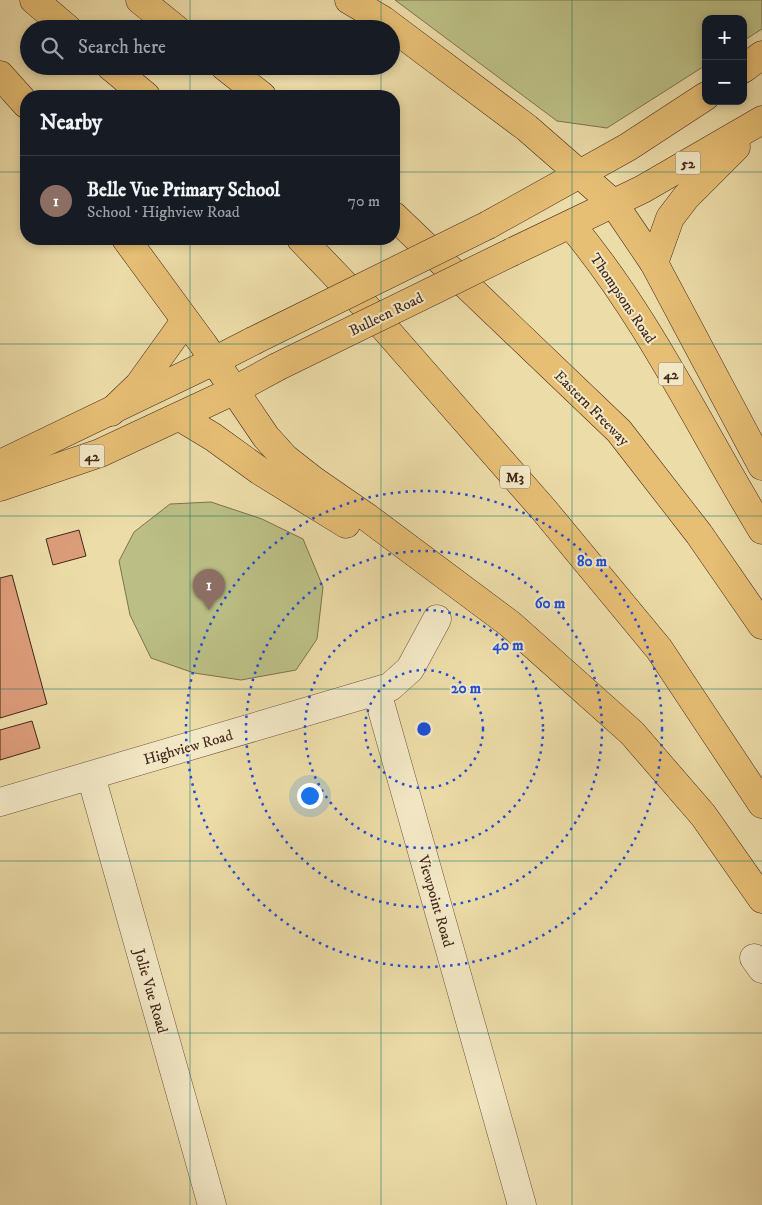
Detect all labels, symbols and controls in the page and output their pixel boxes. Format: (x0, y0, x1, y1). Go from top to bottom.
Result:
map controls (702, 15, 747, 105)
button: + (702, 15, 747, 60)
search box (20, 20, 400, 75)
icon: search (38, 34, 66, 62)
text: Search here (78, 36, 166, 59)
button: − (702, 60, 747, 105)
text: Nearby (40, 110, 102, 136)
road number: 52 (676, 152, 700, 174)
text: Belle Vue Primary School (87, 179, 280, 202)
text: 1 (53, 191, 59, 211)
text: 70 m (348, 191, 380, 211)
text: School · Highview Road (87, 202, 240, 222)
street label: Thompsons Road (585, 250, 660, 347)
street label: Bulleen Road (346, 288, 427, 341)
road number: 42 (658, 362, 684, 386)
street label: Eastern Freeway (550, 367, 634, 451)
road number: 42 (80, 444, 104, 468)
road number: M3 (500, 466, 530, 488)
text: 80 m (577, 552, 608, 571)
pin: 1 (193, 569, 225, 610)
text: 60 m (535, 594, 566, 613)
text: 40 m (491, 636, 524, 655)
text: 20 m (451, 679, 482, 698)
centre of rings (415, 720, 433, 738)
street label: Highview Road (141, 726, 235, 769)
your location (297, 783, 323, 809)
street label: Viewpoint Road (413, 852, 458, 950)
street label: Jolie Vue Road (129, 945, 172, 1036)

